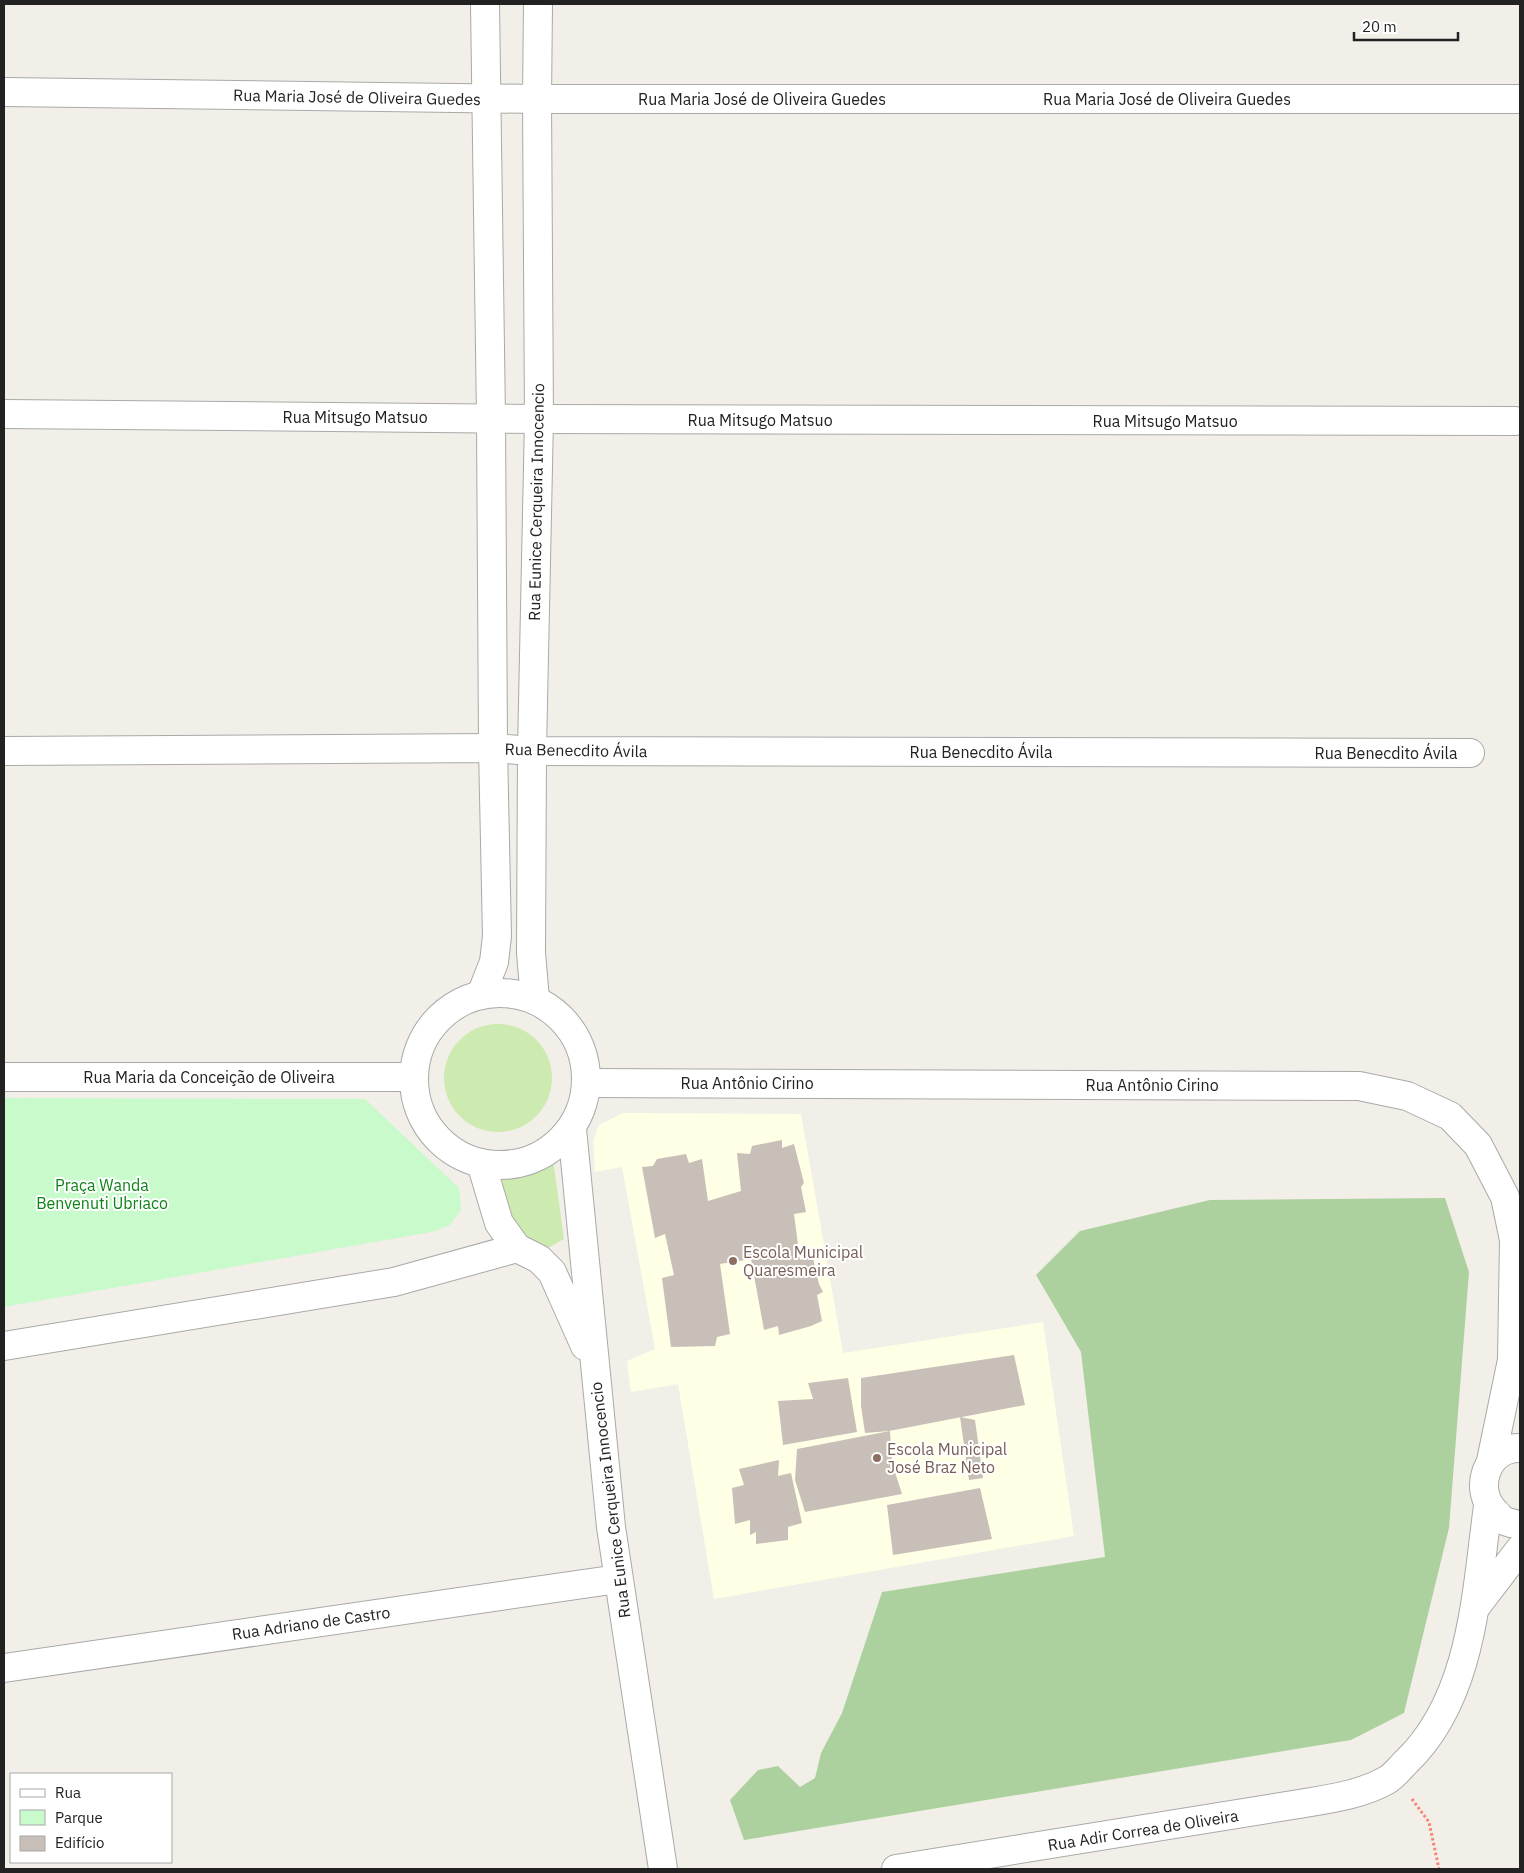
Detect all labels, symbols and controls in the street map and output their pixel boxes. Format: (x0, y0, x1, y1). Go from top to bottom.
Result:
scale bar (1354, 10, 1458, 42)
text: 20 m (1362, 17, 1397, 36)
street label: Rua Maria José de Oliveira Guedes (233, 85, 481, 109)
street label: Rua Maria José de Oliveira Guedes (638, 89, 886, 109)
street label: Rua Maria José de Oliveira Guedes (1043, 89, 1291, 109)
street label: Rua Eunice Cerqueira Innocencio (524, 383, 548, 621)
street label: Rua Mitsugo Matsuo (282, 407, 428, 427)
street label: Rua Mitsugo Matsuo (687, 410, 833, 430)
street label: Rua Mitsugo Matsuo (1092, 411, 1238, 431)
street label: Rua Benecdito Ávila (504, 738, 648, 761)
street label: Rua Benecdito Ávila (910, 741, 1053, 762)
street label: Rua Benecdito Ávila (1315, 742, 1458, 763)
street label: Rua Maria da Conceição de Oliveira (83, 1067, 335, 1087)
street label: Rua Antônio Cirino (680, 1073, 814, 1093)
street label: Rua Antônio Cirino (1085, 1075, 1219, 1095)
park label: Praça Wanda Benvenuti Ubriaco (36, 1175, 168, 1213)
place label: Escola Municipal Quaresmeira (743, 1242, 863, 1280)
marker: Escola Municipal Quaresmeira (727, 1255, 739, 1267)
street label: Rua Eunice Cerqueira Innocencio (586, 1381, 634, 1619)
place label: Escola Municipal José Braz Neto (887, 1439, 1007, 1477)
marker: Escola Municipal José Braz Neto (871, 1452, 883, 1464)
street label: Rua Adriano de Castro (230, 1602, 392, 1644)
legend (10, 1773, 172, 1863)
text: Rua (55, 1783, 81, 1802)
street label: Rua Adir Correa de Oliveira (1046, 1805, 1240, 1855)
text: Parque (55, 1808, 103, 1827)
text: Edifício (55, 1833, 104, 1852)

